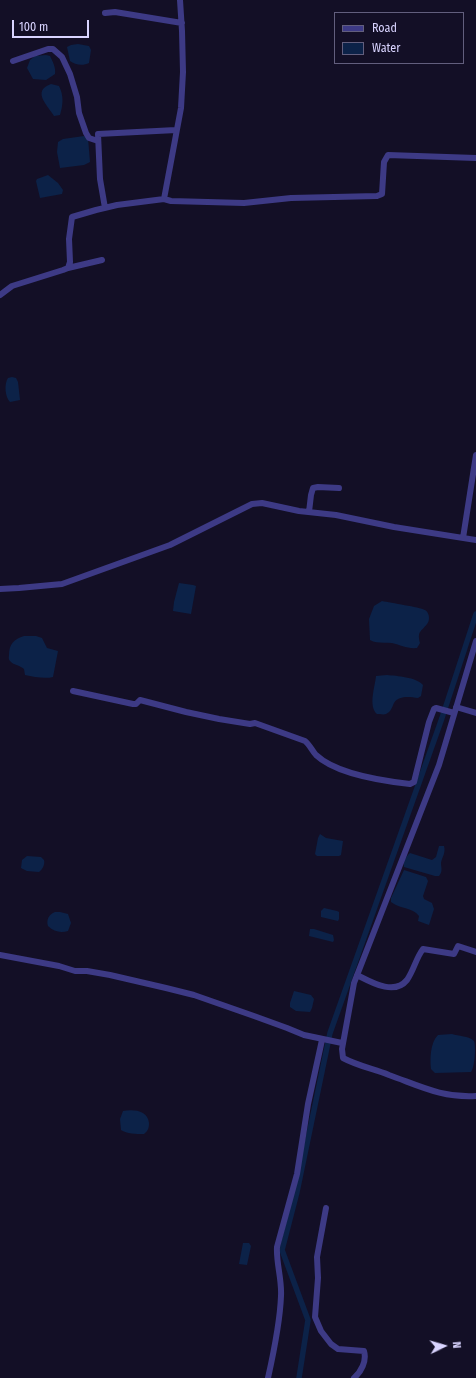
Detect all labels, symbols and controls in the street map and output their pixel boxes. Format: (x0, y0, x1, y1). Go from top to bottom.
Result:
scale bar (14, 12, 91, 38)
legend (334, 12, 464, 64)
text: 100 m (19, 20, 48, 34)
text: Road (372, 21, 397, 35)
text: Water (372, 41, 400, 55)
north arrow (424, 1326, 464, 1366)
text: N (450, 1341, 463, 1349)

